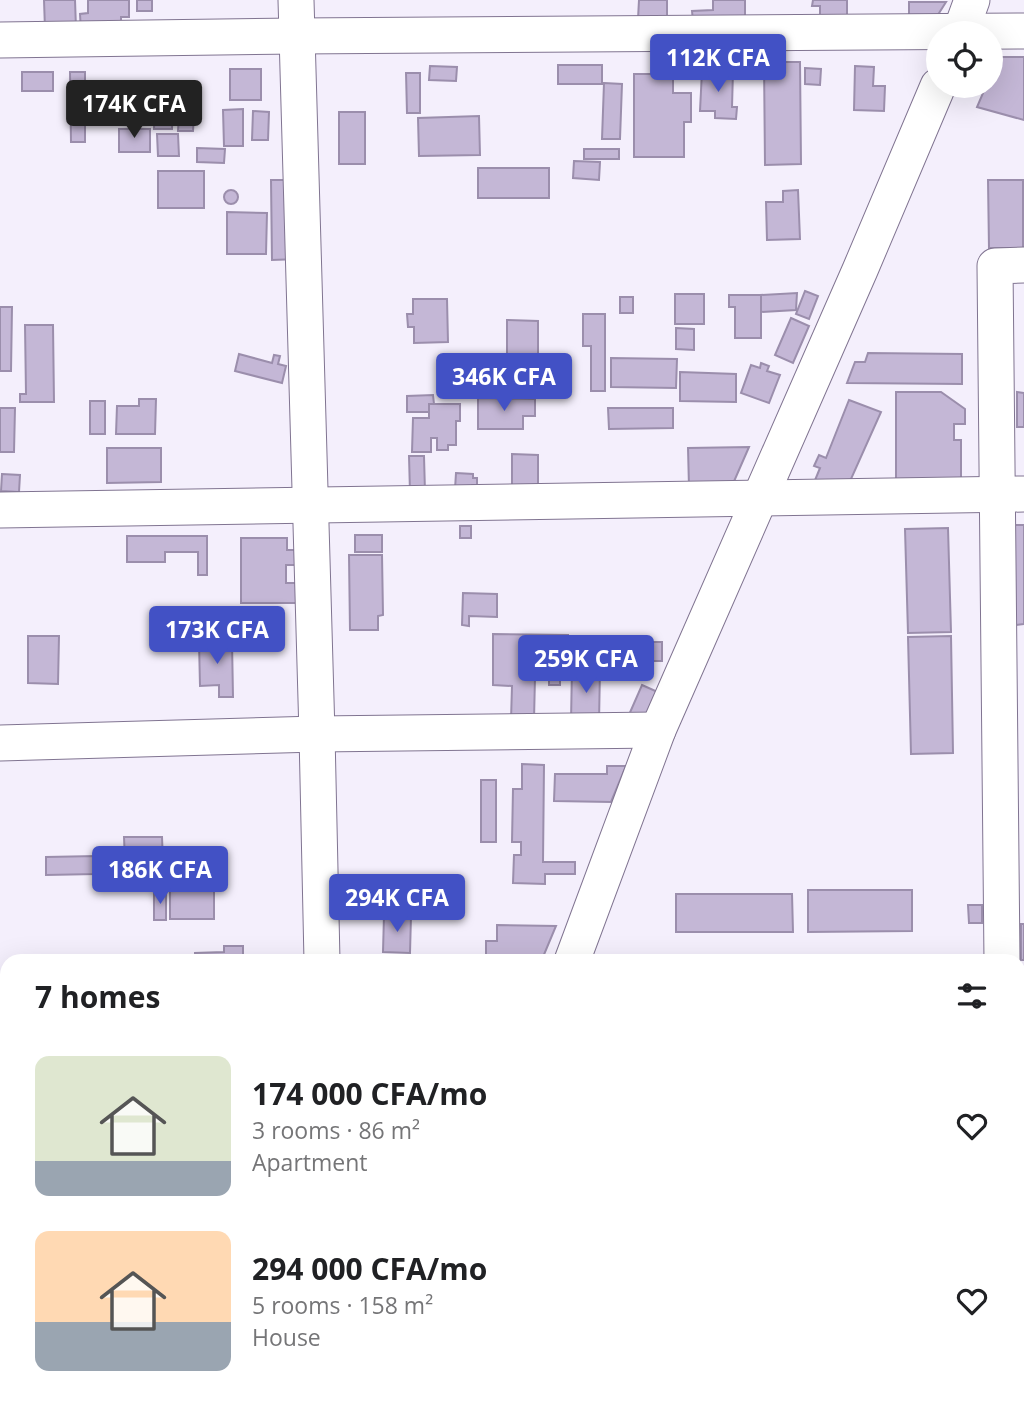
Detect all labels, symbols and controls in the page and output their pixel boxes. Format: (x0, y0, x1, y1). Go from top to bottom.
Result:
map controls (926, 21, 1003, 98)
button: locate (926, 21, 1003, 98)
pin: 112K CFA (646, 34, 790, 94)
text: 112K CFA (666, 41, 770, 73)
pin: 174K CFA (62, 80, 206, 140)
text: 174K CFA (82, 87, 186, 119)
pin: 346K CFA (432, 354, 576, 413)
text: 346K CFA (452, 360, 556, 392)
pin: 173K CFA (145, 606, 289, 666)
text: 173K CFA (165, 613, 269, 645)
pin: 259K CFA (514, 636, 658, 695)
text: 259K CFA (534, 642, 638, 674)
pin: 186K CFA (88, 846, 232, 906)
text: 186K CFA (108, 853, 212, 885)
pin: 294K CFA (325, 874, 469, 934)
text: 294K CFA (345, 881, 449, 913)
text: 7 homes (35, 976, 160, 1017)
icon: filters (953, 977, 991, 1015)
text: 174 000 CFA/mo (252, 1073, 487, 1114)
icon: home (91, 1084, 175, 1168)
icon: heart (953, 1107, 991, 1145)
text: 3 rooms · 86 m² (252, 1114, 420, 1146)
text: Apartment (252, 1146, 368, 1178)
text: 294 000 CFA/mo (252, 1248, 487, 1289)
icon: home (91, 1259, 175, 1343)
icon: heart (953, 1282, 991, 1320)
text: 5 rooms · 158 m² (252, 1289, 433, 1321)
text: House (252, 1321, 321, 1353)

